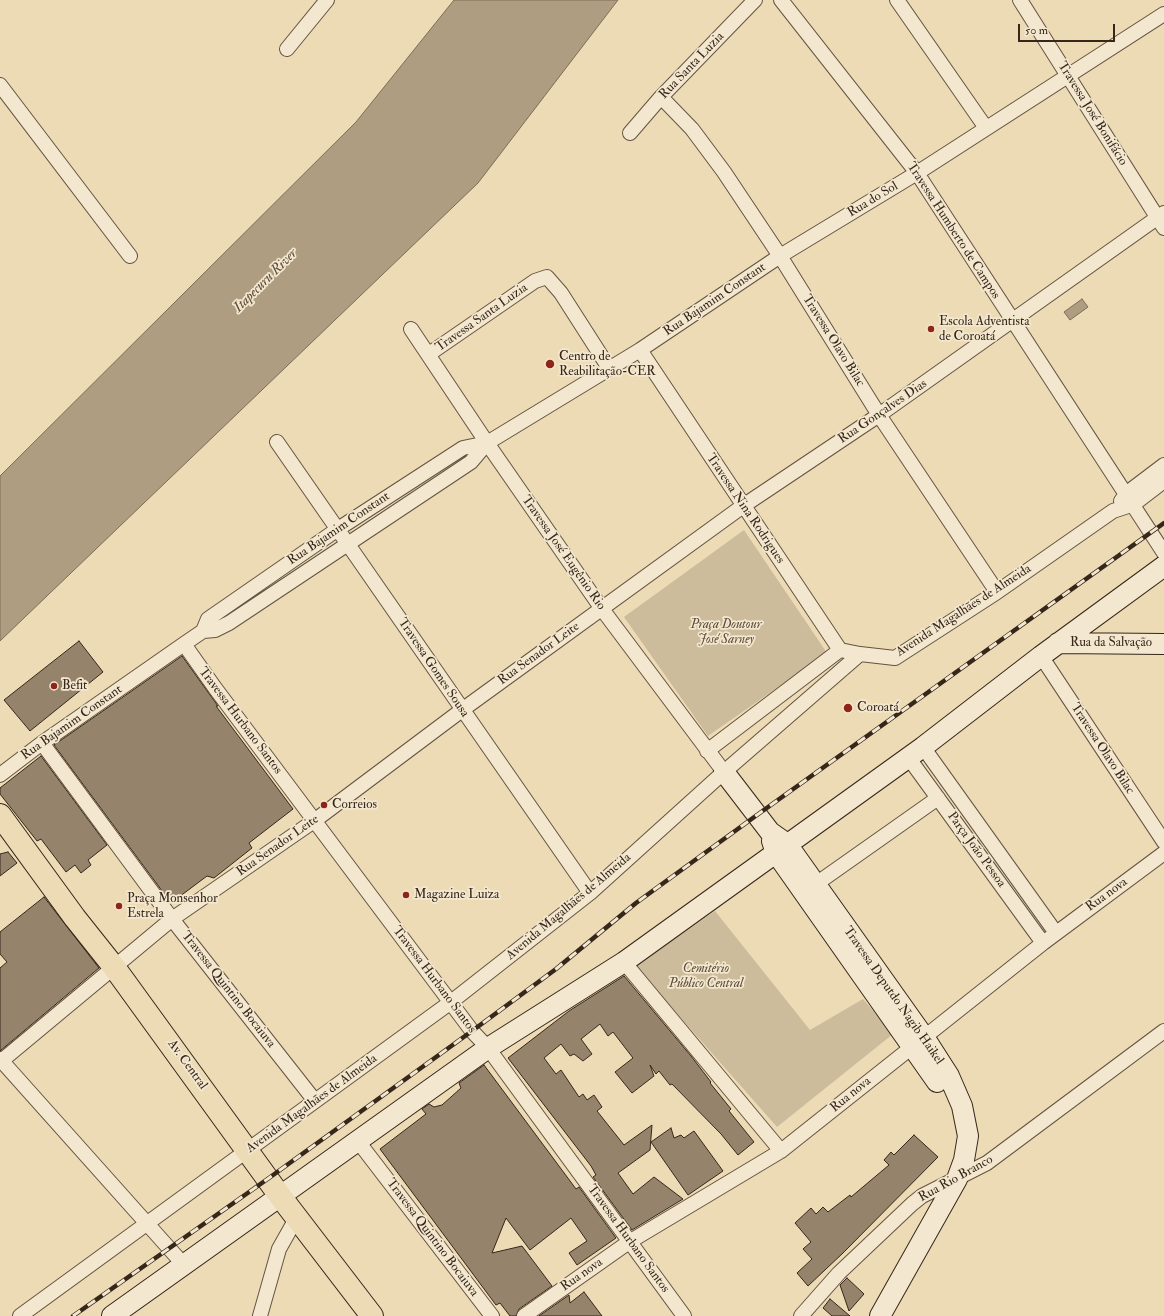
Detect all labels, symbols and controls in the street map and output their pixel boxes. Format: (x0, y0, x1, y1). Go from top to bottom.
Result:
scale bar (1020, 16, 1117, 42)
text: 50 m (1025, 23, 1048, 38)
street label: Rua Santa Luzia (656, 29, 728, 103)
street label: Travessa José Bonifácio (1054, 59, 1130, 169)
street label: Travessa Humberto de Campos (903, 160, 1003, 302)
street label: Rua do Sol (845, 179, 901, 221)
water label: Itapecuru River (231, 246, 301, 316)
street label: Rua Bajamim Constant (661, 260, 769, 340)
street label: Travessa Santa Luzia (433, 280, 531, 356)
street label: Travessa Olavo Bilac (798, 292, 868, 390)
place label: Escola Adventista de Coroatá (939, 314, 1030, 345)
marker: Escola Adventista de Coroatá (926, 324, 936, 334)
place label: Centro de Reabilitação-CER (559, 349, 656, 380)
marker: Centro de Reabilitação-CER (544, 358, 556, 370)
street label: Rua Gonçalves Dias (836, 377, 930, 447)
street label: Travessa Nina Rodrigues (702, 451, 788, 567)
street label: Rua Bajamim Constant (285, 489, 393, 569)
street label: Travessa José Eugênio Rio (518, 493, 608, 613)
street label: Avenida Magalhães de Almeida (894, 561, 1034, 661)
street label: Travessa Gomes Sousa (394, 616, 472, 720)
park label: Praça Doutour José Sarney (690, 617, 762, 648)
street label: Rua Senador Leite (495, 619, 583, 689)
street label: Rua da Salvação (1070, 635, 1152, 651)
street label: Travessa Hurbano Santos (195, 665, 285, 777)
place label: Befit (62, 678, 87, 694)
marker: Befit (49, 681, 59, 691)
street label: Rua Bajamim Constant (18, 682, 126, 764)
place label: Coroatá (857, 700, 899, 716)
street label: Travessa Olavo Bilac (1067, 701, 1137, 797)
marker: Coroatá (842, 702, 854, 714)
place label: Correios (332, 797, 377, 813)
marker: Correios (319, 800, 329, 810)
street label: Parça João Pessoa (943, 809, 1009, 891)
street label: Rua Senador Leite (234, 812, 322, 880)
street label: Avenida Magalhães de Almeida (503, 850, 635, 964)
street label: Rua nova (1083, 875, 1131, 915)
place label: Magazine Luiza (414, 887, 499, 903)
marker: Magazine Luiza (401, 890, 411, 900)
place label: Praça Monsenhor Estrela (127, 891, 218, 922)
marker: Praça Monsenhor Estrela (114, 901, 124, 911)
street label: Travessa Hurbano Santos (389, 924, 479, 1036)
street label: Travessa Deputdo Nagib Haikel (839, 924, 947, 1068)
street label: Travessa Quintino Bocaiuva (178, 929, 278, 1051)
park label: Cemitério Público Central (669, 961, 743, 992)
street label: Av. Central (164, 1037, 210, 1093)
street label: Avenida Magalhães de Almeida (244, 1051, 380, 1157)
street label: Rua nova (828, 1074, 874, 1116)
street label: Rua Rio Branco (916, 1152, 996, 1206)
street label: Travessa Quintino Bocaiuva (383, 1176, 481, 1300)
street label: Travessa Hurbano Santos (584, 1182, 672, 1296)
street label: Rua nova (558, 1255, 606, 1295)

